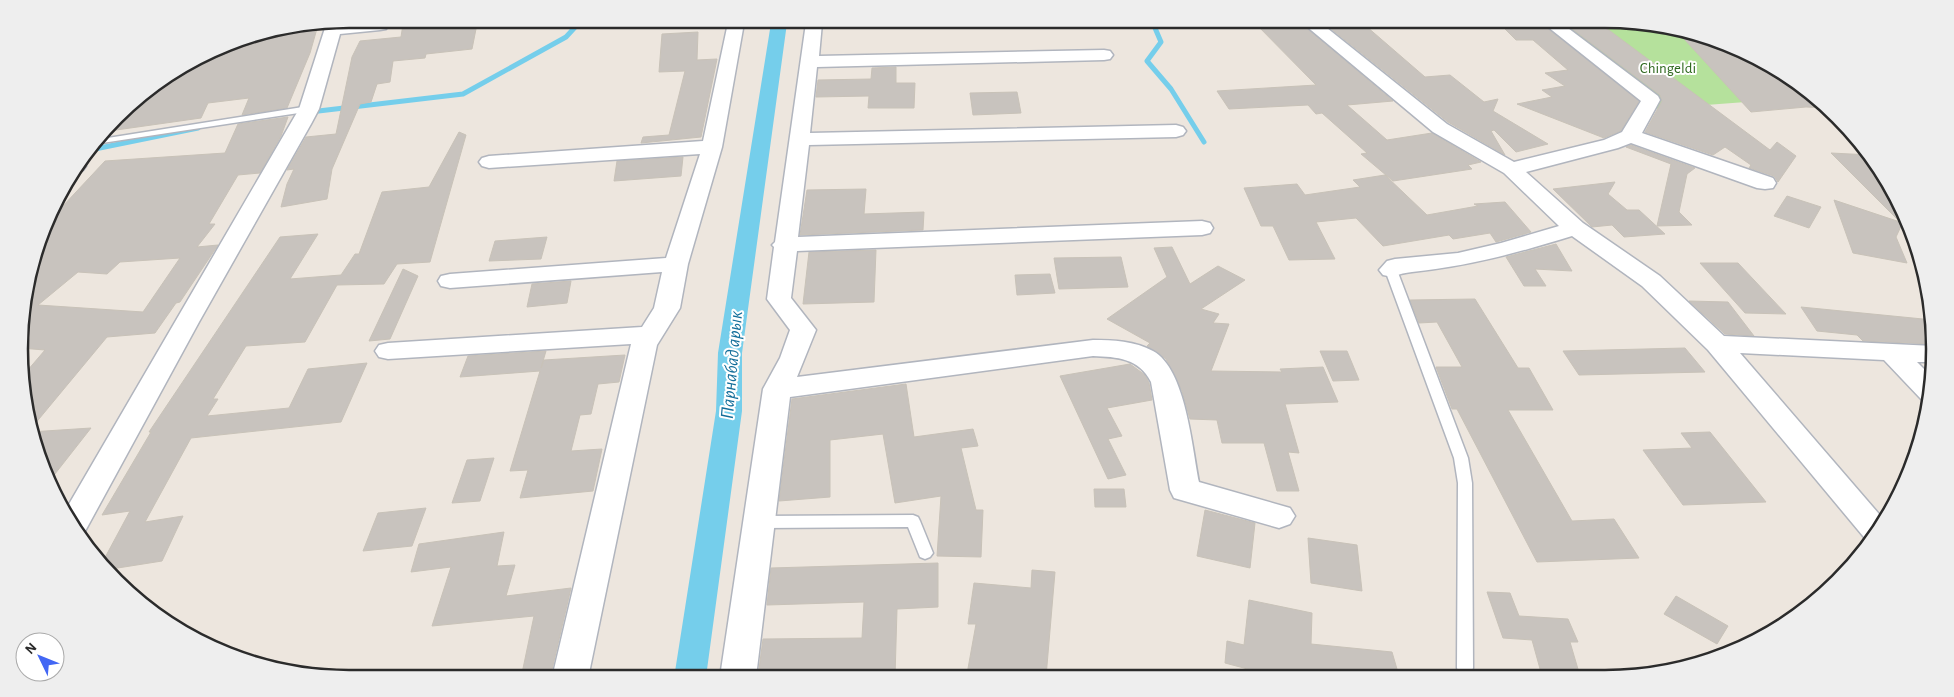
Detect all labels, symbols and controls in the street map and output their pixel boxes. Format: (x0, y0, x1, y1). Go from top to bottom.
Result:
park label: Chingeldi (1640, 61, 1696, 76)
water label: Парнабад арык (718, 310, 746, 420)
north arrow (15, 632, 65, 682)
text: N (23, 640, 40, 657)

